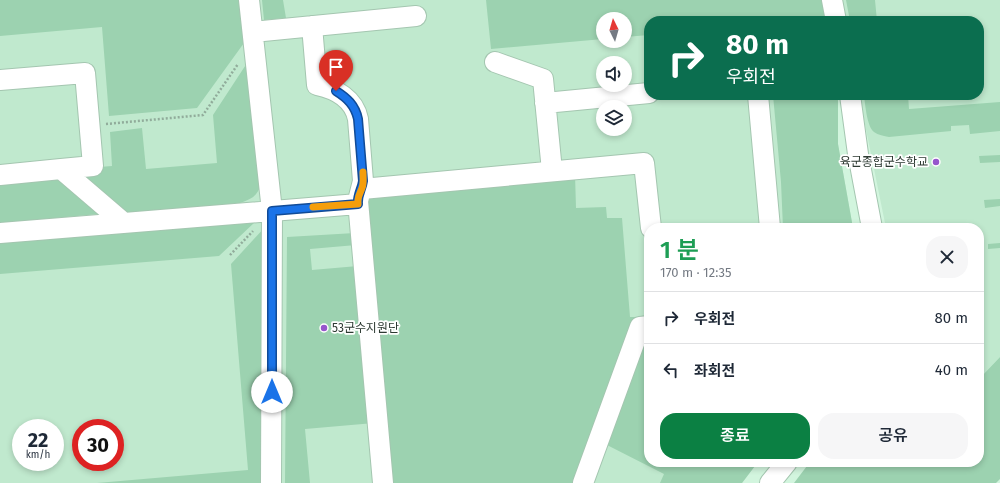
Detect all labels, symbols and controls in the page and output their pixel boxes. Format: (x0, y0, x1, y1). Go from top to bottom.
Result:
north arrow (596, 12, 632, 48)
map controls (596, 12, 632, 136)
text: 80 m (726, 28, 789, 61)
icon: right (660, 32, 712, 84)
pin (319, 50, 353, 91)
icon: arrive (325, 56, 347, 78)
button: sound (596, 56, 632, 92)
text: 우회전 (726, 66, 776, 88)
button: layers (596, 100, 632, 136)
place label: 육군종합군수학교 (840, 155, 928, 169)
marker: 육군종합군수학교 (931, 157, 941, 167)
text: 1 분 (660, 236, 699, 264)
button: close (926, 236, 968, 278)
text: 170 m · 12:35 (660, 265, 731, 280)
icon: right (660, 307, 682, 329)
text: 80 m (935, 309, 968, 327)
text: 우회전 (694, 310, 735, 328)
place label: 53군수지원단 (332, 321, 399, 335)
marker: 53군수지원단 (319, 323, 329, 333)
icon: left (660, 359, 682, 381)
text: 40 m (935, 361, 968, 379)
text: 좌회전 (694, 362, 735, 380)
position arrow (251, 371, 293, 413)
button: 종료 (660, 413, 810, 459)
button: 공유 (818, 413, 968, 459)
speed limit sign: 30 (72, 419, 124, 471)
text: 22 (28, 428, 48, 452)
text: km/h (26, 449, 50, 461)

